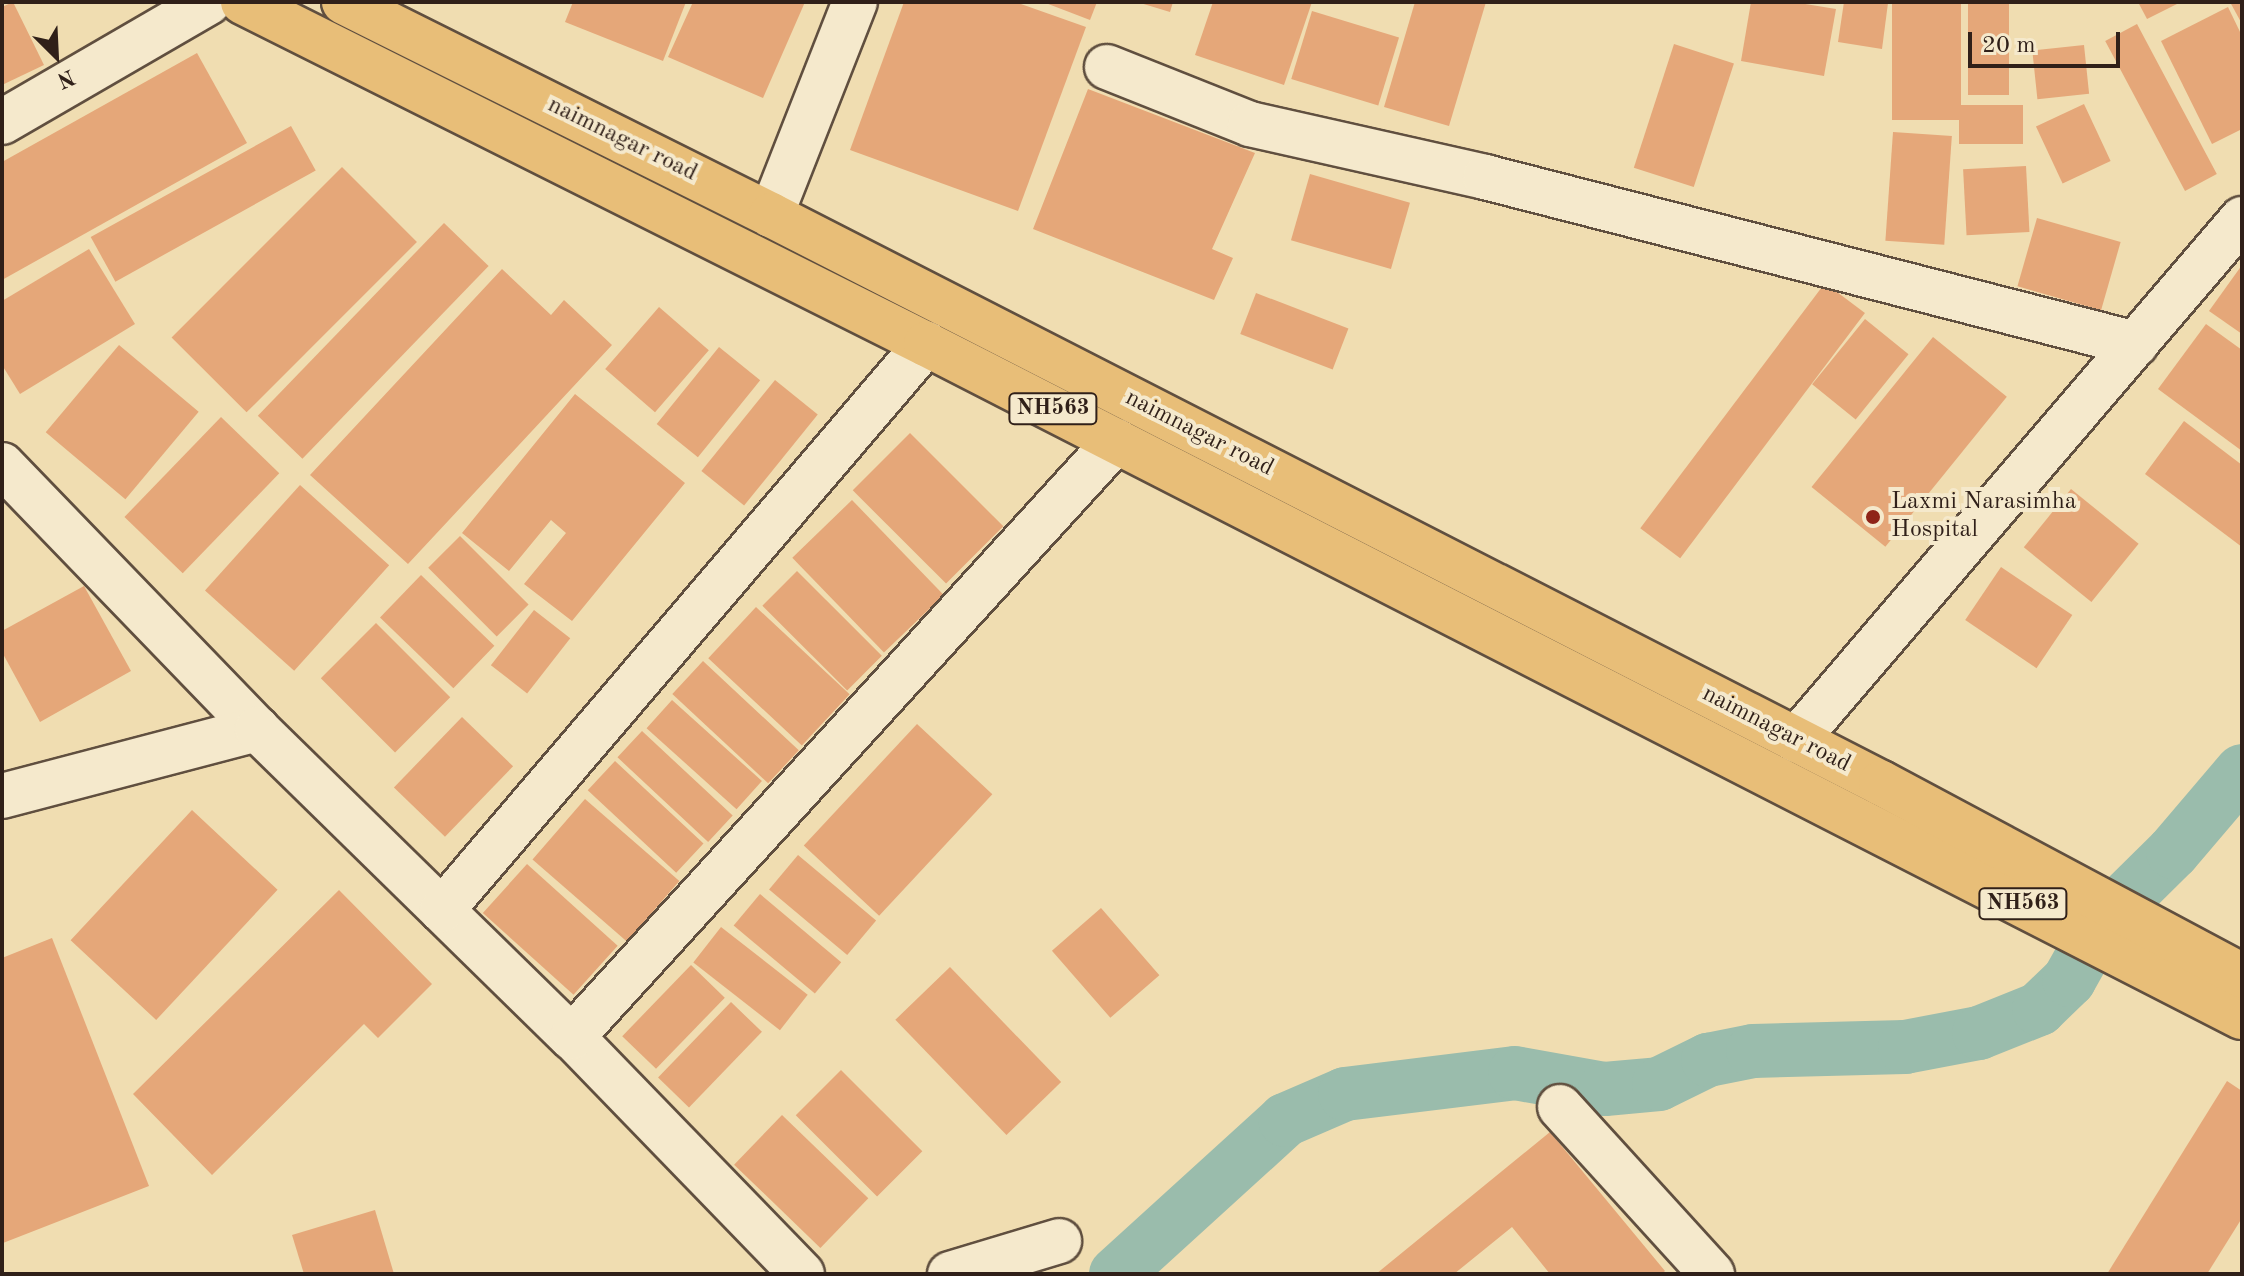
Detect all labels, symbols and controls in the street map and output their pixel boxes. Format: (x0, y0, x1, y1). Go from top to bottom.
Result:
north arrow (16, 16, 96, 96)
scale bar (1972, 16, 2124, 66)
text: 20 m (1982, 34, 2036, 58)
text: N (54, 64, 78, 91)
street label: naimnagar road (543, 91, 701, 189)
street label: naimnagar road (1120, 384, 1278, 484)
road number: NH563 (1007, 391, 1099, 427)
place label: Laxmi Narasimha Hospital (1891, 489, 2077, 545)
marker: Laxmi Narasimha Hospital (1862, 506, 1884, 528)
street label: naimnagar road (1697, 680, 1855, 780)
road number: NH563 (1977, 886, 2069, 922)

